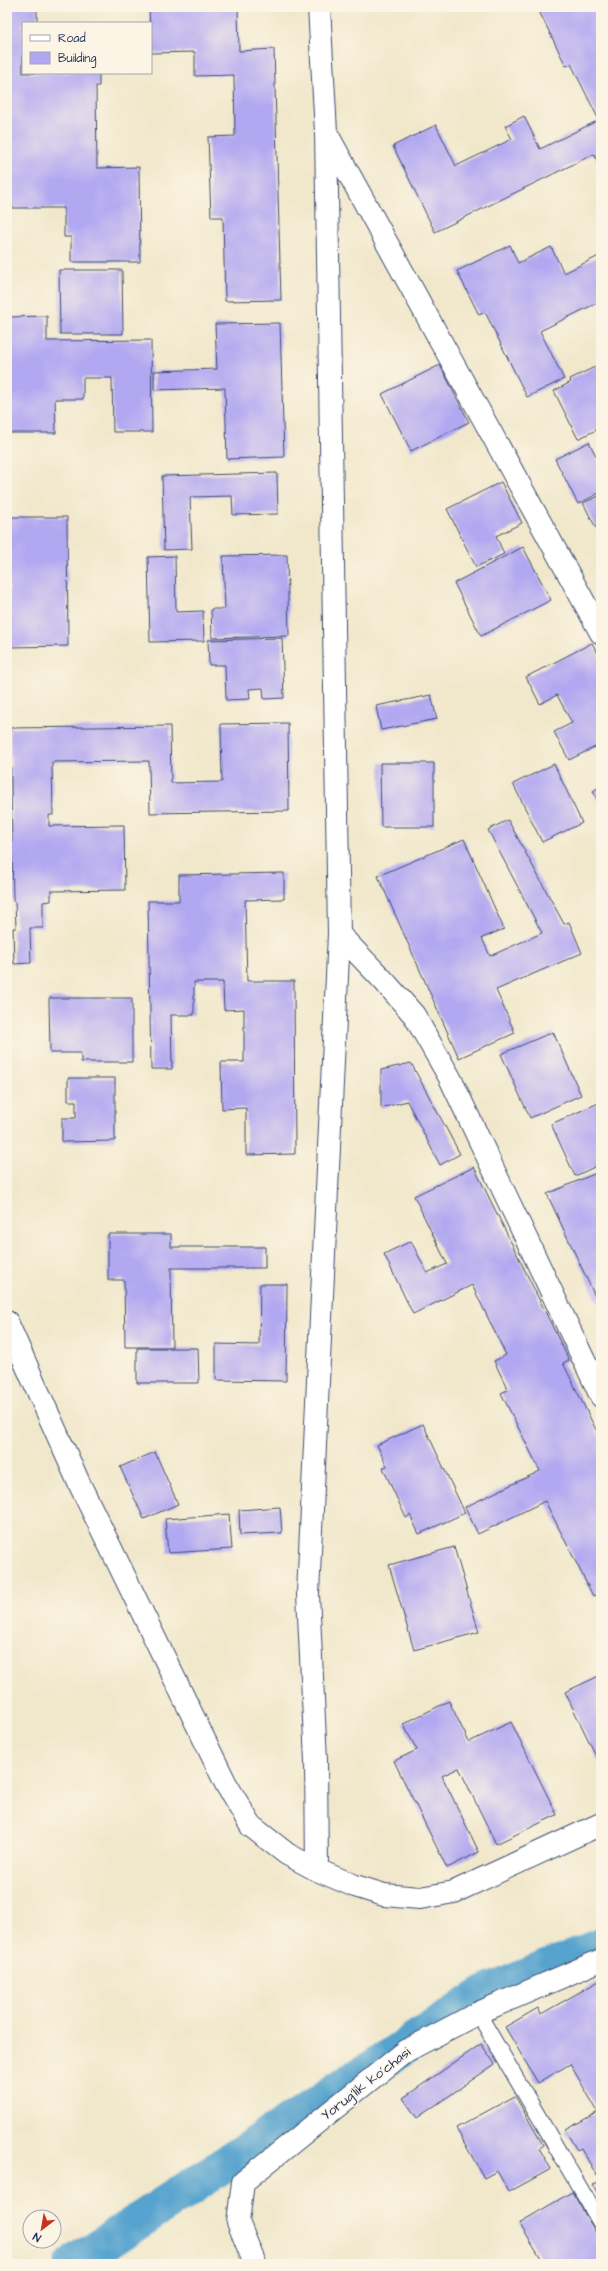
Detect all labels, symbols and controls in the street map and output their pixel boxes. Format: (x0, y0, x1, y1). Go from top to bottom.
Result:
legend (22, 22, 152, 74)
text: Road (58, 30, 86, 47)
text: Building (58, 50, 96, 68)
street label: Yorug'lik ko'chasi (317, 2043, 415, 2125)
north arrow (22, 2209, 62, 2249)
text: N (30, 2229, 44, 2245)

